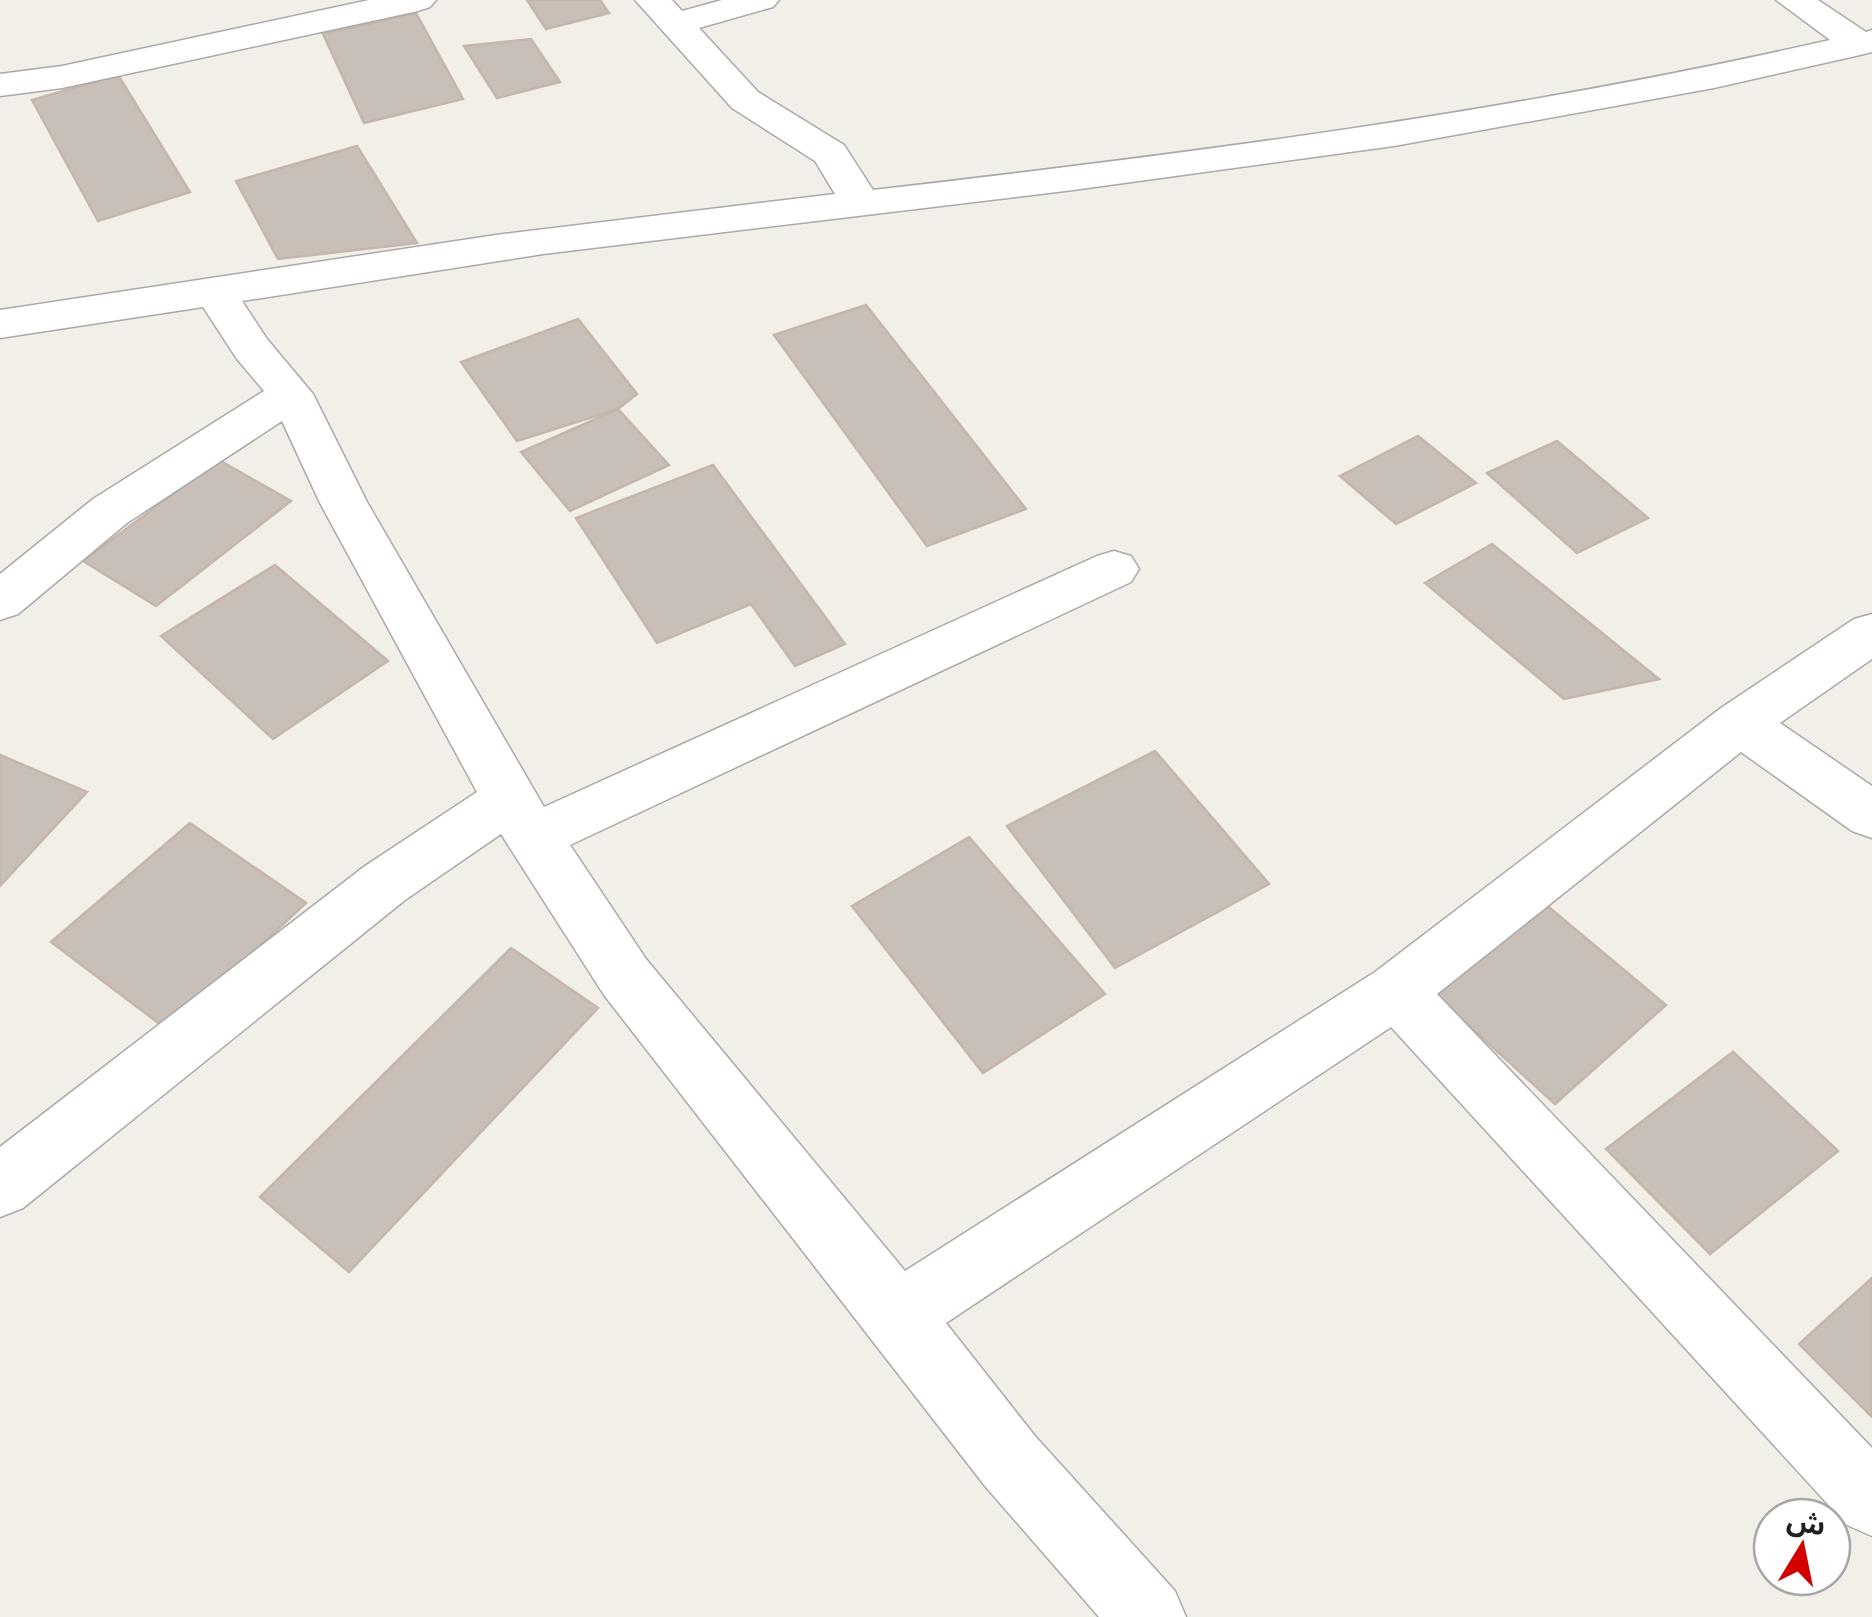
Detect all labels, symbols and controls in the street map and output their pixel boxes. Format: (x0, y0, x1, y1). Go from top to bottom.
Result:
north arrow (1752, 1497, 1852, 1597)
text: ش (1785, 1502, 1828, 1541)

